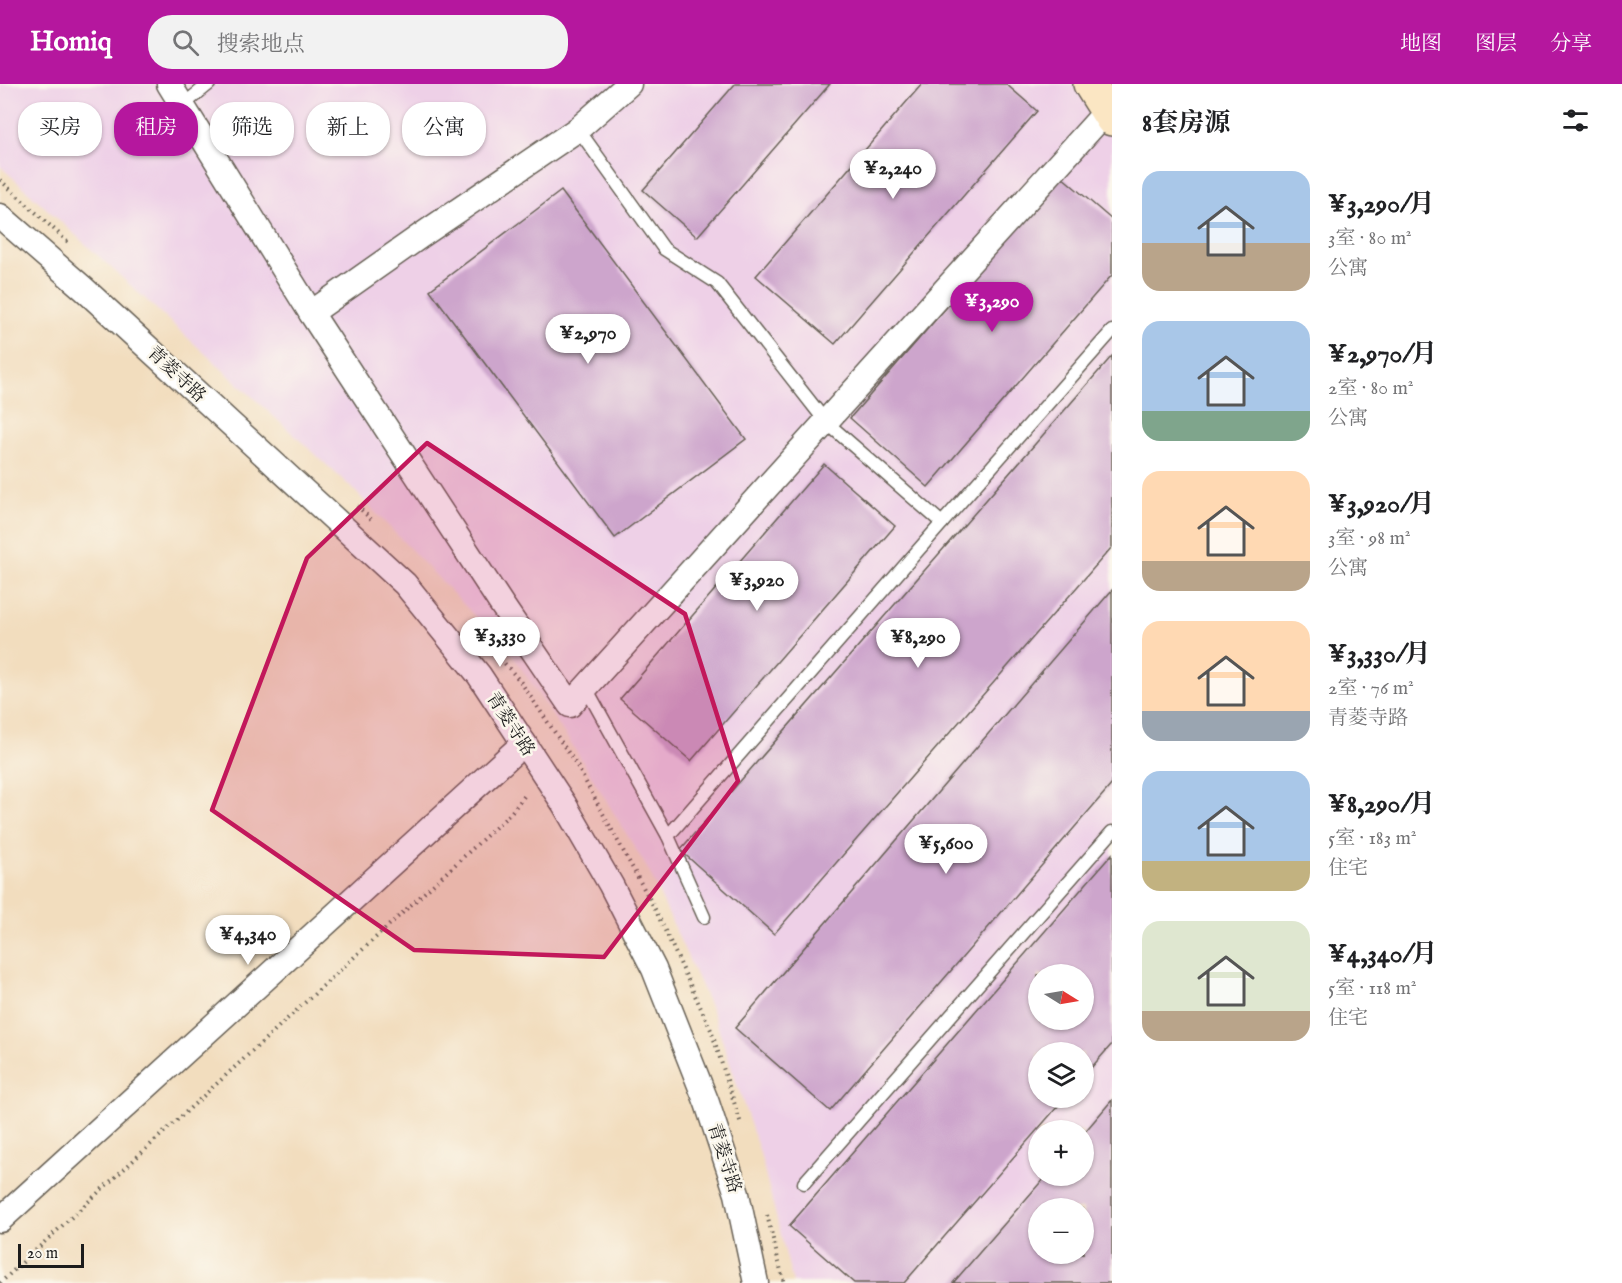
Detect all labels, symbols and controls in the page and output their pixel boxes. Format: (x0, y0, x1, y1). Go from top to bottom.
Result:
search box (148, 15, 568, 69)
text: Homiq (30, 25, 112, 60)
icon: search (169, 26, 202, 59)
text: 搜索地点 (217, 31, 305, 59)
text: 地图 (1400, 31, 1442, 58)
text: 图层 (1475, 31, 1517, 58)
text: 分享 (1550, 31, 1592, 58)
chip: 买房 (18, 102, 102, 156)
chip: 租房 (114, 102, 198, 156)
chip: 筛选 (210, 102, 294, 156)
chip: 新上 (306, 102, 390, 156)
chip: 公寓 (402, 102, 486, 156)
icon: filters (1559, 104, 1592, 137)
text: 8套房源 (1142, 107, 1230, 140)
pin: ¥2,240 (844, 149, 942, 200)
text: ¥2,240 (864, 156, 922, 181)
text: ¥3,290/月 (1328, 188, 1435, 221)
icon: home (1190, 195, 1262, 267)
text: 3室 · 80 m² (1328, 226, 1412, 251)
text: 公寓 (1328, 256, 1368, 281)
pin: ¥3,290 (943, 282, 1041, 333)
text: ¥3,290 (964, 289, 1020, 314)
pin: ¥2,970 (539, 314, 637, 365)
text: ¥2,970 (559, 321, 617, 346)
text: ¥2,970/月 (1328, 338, 1437, 371)
street label: 青菱寺路 (142, 342, 210, 408)
icon: home (1190, 345, 1262, 417)
text: 2室 · 80 m² (1328, 376, 1414, 401)
text: 公寓 (1328, 406, 1368, 431)
text: ¥3,920/月 (1328, 488, 1435, 521)
icon: home (1190, 495, 1262, 567)
text: 3室 · 98 m² (1328, 526, 1411, 551)
text: 公寓 (1328, 556, 1368, 581)
pin: ¥3,920 (708, 561, 806, 612)
text: ¥3,920 (729, 568, 785, 593)
pin: ¥3,330 (451, 617, 549, 668)
pin: ¥8,290 (869, 618, 967, 669)
text: ¥3,330 (474, 624, 526, 649)
text: ¥8,290 (890, 625, 946, 650)
text: ¥3,330/月 (1328, 638, 1431, 671)
icon: home (1190, 645, 1262, 717)
text: 2室 · 76 m² (1328, 676, 1414, 701)
street label: 青菱寺路 (480, 688, 539, 761)
text: 青菱寺路 (1328, 706, 1408, 731)
text: ¥8,290/月 (1328, 788, 1435, 821)
icon: home (1190, 795, 1262, 867)
pin: ¥5,600 (897, 824, 995, 875)
text: 5室 · 183 m² (1328, 826, 1417, 851)
text: ¥5,600 (918, 831, 974, 856)
text: 住宅 (1328, 856, 1368, 881)
pin: ¥4,340 (199, 915, 297, 966)
text: ¥4,340 (219, 922, 277, 947)
text: ¥4,340/月 (1328, 938, 1437, 971)
icon: home (1190, 945, 1262, 1017)
north arrow (1028, 964, 1094, 1030)
map controls (1028, 964, 1094, 1264)
text: 5室 · 118 m² (1328, 976, 1417, 1001)
text: 住宅 (1328, 1006, 1368, 1031)
button: layers (1028, 1042, 1094, 1108)
button: + (1028, 1120, 1094, 1186)
street label: 青菱寺路 (702, 1121, 746, 1196)
button: − (1028, 1198, 1094, 1264)
scale bar (18, 1241, 84, 1268)
text: 20 m (27, 1244, 58, 1264)

